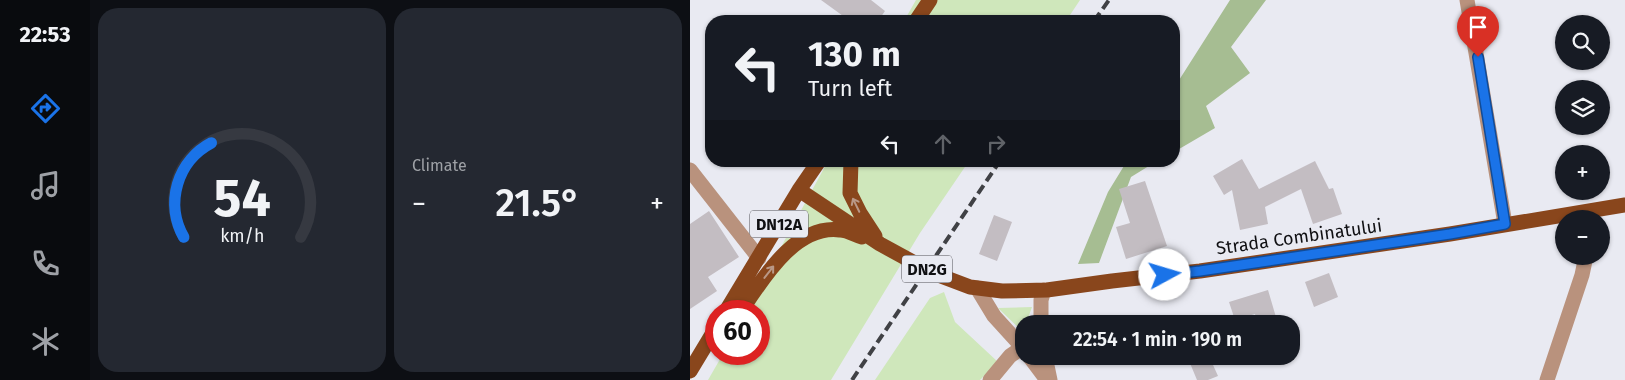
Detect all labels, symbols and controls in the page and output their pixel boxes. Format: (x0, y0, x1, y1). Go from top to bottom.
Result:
pin (1457, 6, 1499, 57)
icon: arrive (1464, 13, 1492, 41)
map controls (1555, 15, 1610, 265)
button: search (1555, 15, 1610, 70)
text: 22:53 (19, 21, 71, 48)
text: 130 m (808, 33, 901, 75)
icon: left (725, 35, 790, 100)
text: Turn left (808, 75, 892, 102)
button: layers (1555, 80, 1610, 135)
icon: directions (28, 91, 63, 126)
icon: left (876, 130, 904, 158)
icon: ahead (929, 130, 957, 158)
icon: right (982, 130, 1010, 158)
button: + (1555, 145, 1610, 200)
text: Climate (412, 156, 467, 175)
text: 54 (213, 167, 271, 230)
icon: music (28, 168, 63, 203)
text: 21.5° (496, 180, 580, 226)
text: − (412, 187, 426, 220)
text: + (650, 187, 664, 220)
one-way arrow (851, 198, 860, 213)
road number: DN12A (750, 210, 808, 238)
button: − (1555, 210, 1610, 265)
street label: Strada Combinatului (1215, 214, 1383, 260)
text: km/h (220, 225, 264, 247)
icon: phone (28, 246, 63, 281)
position arrow (1138, 248, 1190, 300)
road number: DN2G (902, 255, 952, 282)
one-way arrow (764, 266, 775, 279)
speed limit sign: 60 (705, 300, 770, 365)
icon: climate (28, 324, 63, 359)
text: 22:54 · 1 min · 190 m (1073, 328, 1242, 351)

